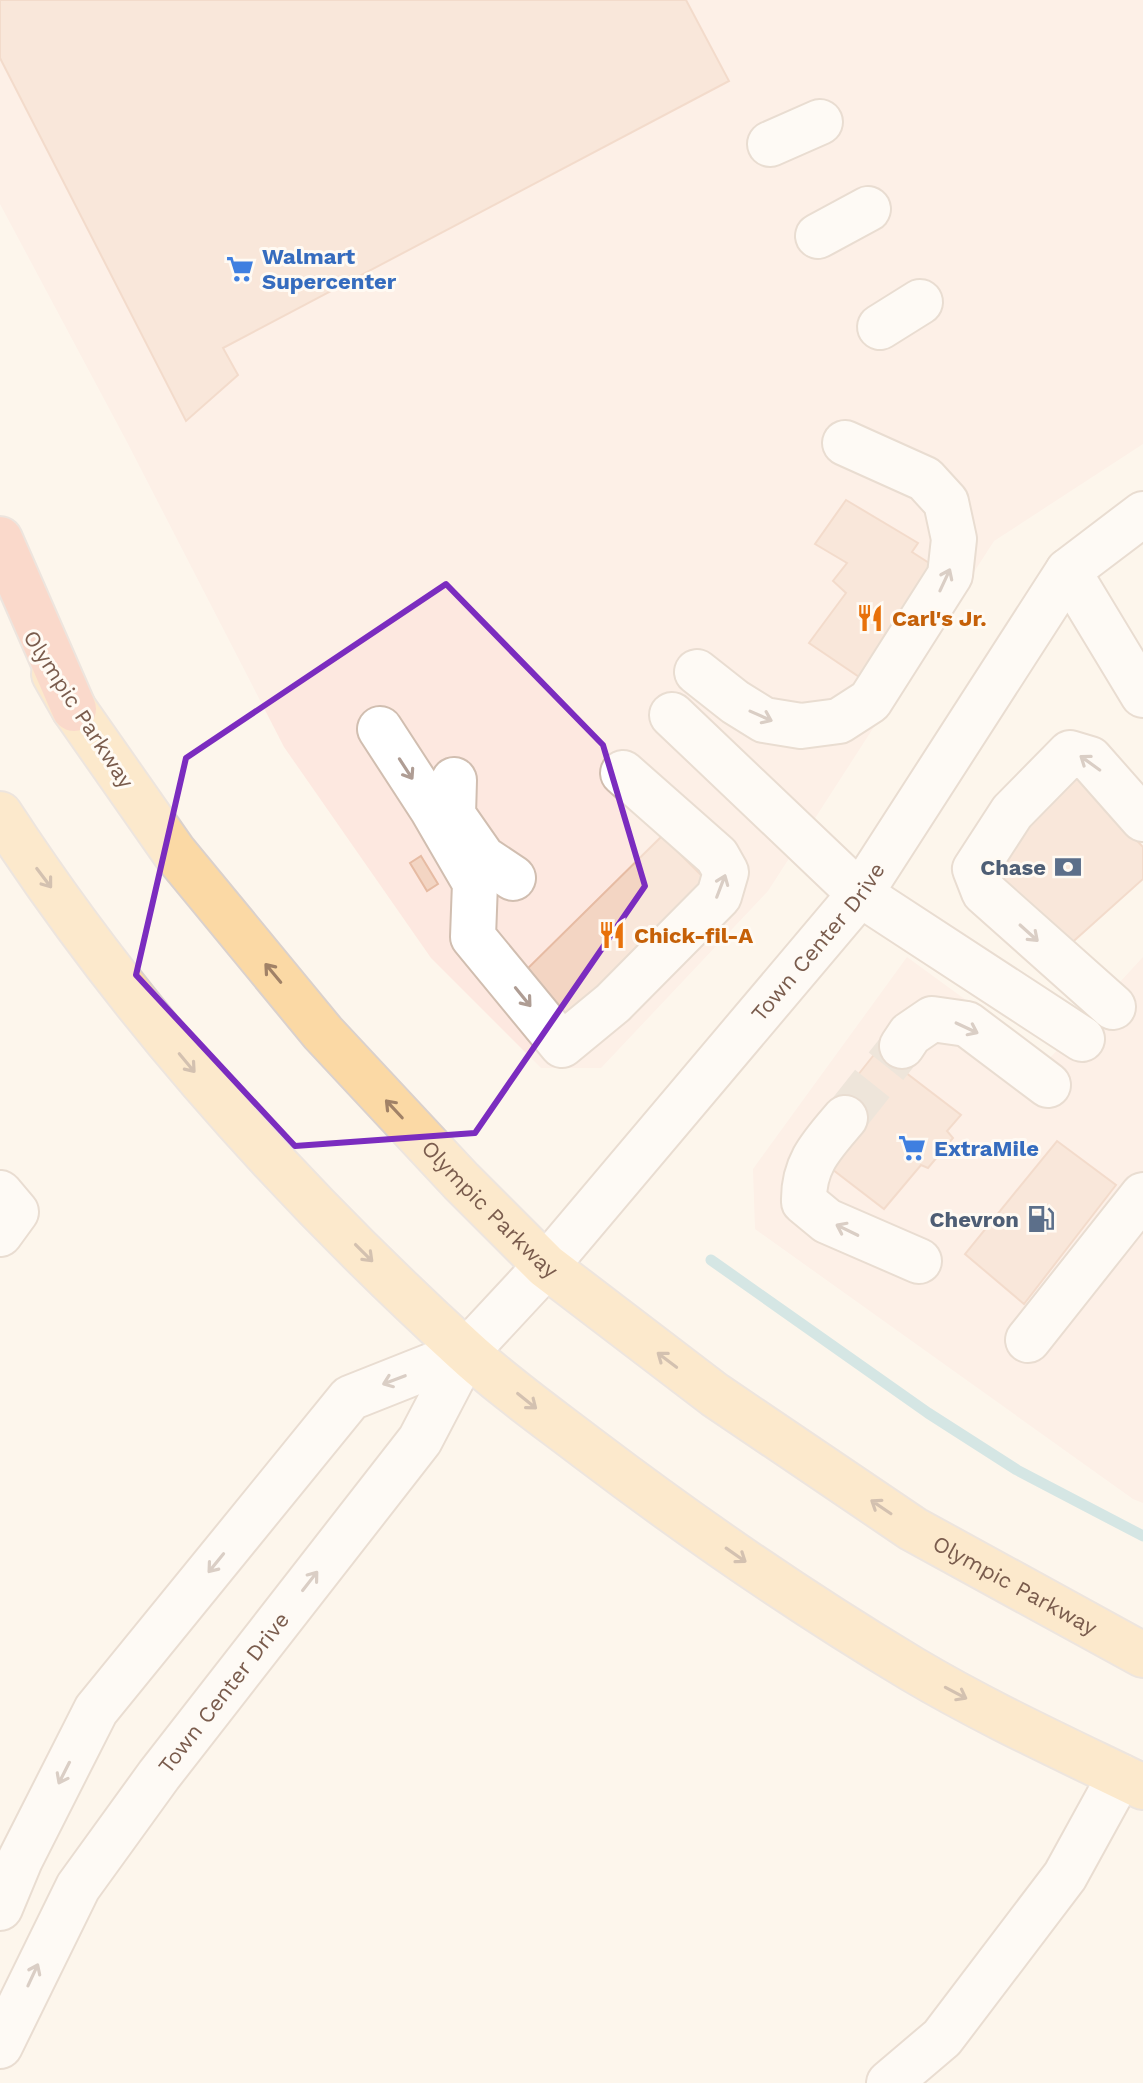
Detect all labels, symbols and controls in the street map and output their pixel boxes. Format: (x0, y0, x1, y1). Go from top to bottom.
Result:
place label: Walmart Supercenter (262, 244, 397, 294)
supermarket icon: Walmart Supercenter (225, 254, 255, 284)
one-way arrow (938, 569, 953, 592)
restaurant icon: Carl's Jr. (855, 603, 885, 633)
place label: Carl's Jr. (892, 606, 987, 631)
street label: Olympic Parkway (18, 626, 139, 793)
one-way arrow (748, 709, 772, 724)
one-way arrow (1079, 755, 1102, 772)
one-way arrow (398, 757, 414, 780)
bank icon: Chase (1053, 852, 1083, 882)
place label: Chase (980, 855, 1046, 880)
street label: Town Center Drive (746, 858, 890, 1026)
one-way arrow (36, 867, 53, 888)
one-way arrow (715, 874, 729, 899)
restaurant icon: Chick-fil-A (597, 920, 627, 950)
place label: Chick-fil-A (634, 923, 753, 948)
one-way arrow (1019, 924, 1039, 942)
one-way arrow (264, 963, 282, 983)
one-way arrow (514, 986, 531, 1007)
one-way arrow (954, 1022, 979, 1037)
one-way arrow (178, 1052, 196, 1073)
one-way arrow (385, 1099, 404, 1119)
supermarket icon: ExtraMile (897, 1133, 927, 1163)
street label: Olympic Parkway (417, 1135, 563, 1284)
place label: ExtraMile (934, 1136, 1039, 1161)
fuel station icon: Chevron (1026, 1204, 1056, 1234)
place label: Chevron (930, 1207, 1019, 1232)
one-way arrow (836, 1222, 860, 1237)
one-way arrow (354, 1243, 373, 1262)
one-way arrow (657, 1351, 679, 1368)
one-way arrow (382, 1374, 407, 1388)
one-way arrow (516, 1392, 537, 1410)
one-way arrow (871, 1499, 893, 1516)
street label: Olympic Parkway (929, 1530, 1102, 1641)
one-way arrow (725, 1547, 747, 1563)
one-way arrow (207, 1552, 225, 1573)
one-way arrow (301, 1571, 319, 1592)
street label: Town Center Drive (153, 1607, 294, 1778)
one-way arrow (944, 1686, 968, 1701)
one-way arrow (56, 1761, 72, 1785)
one-way arrow (26, 1964, 41, 1988)

